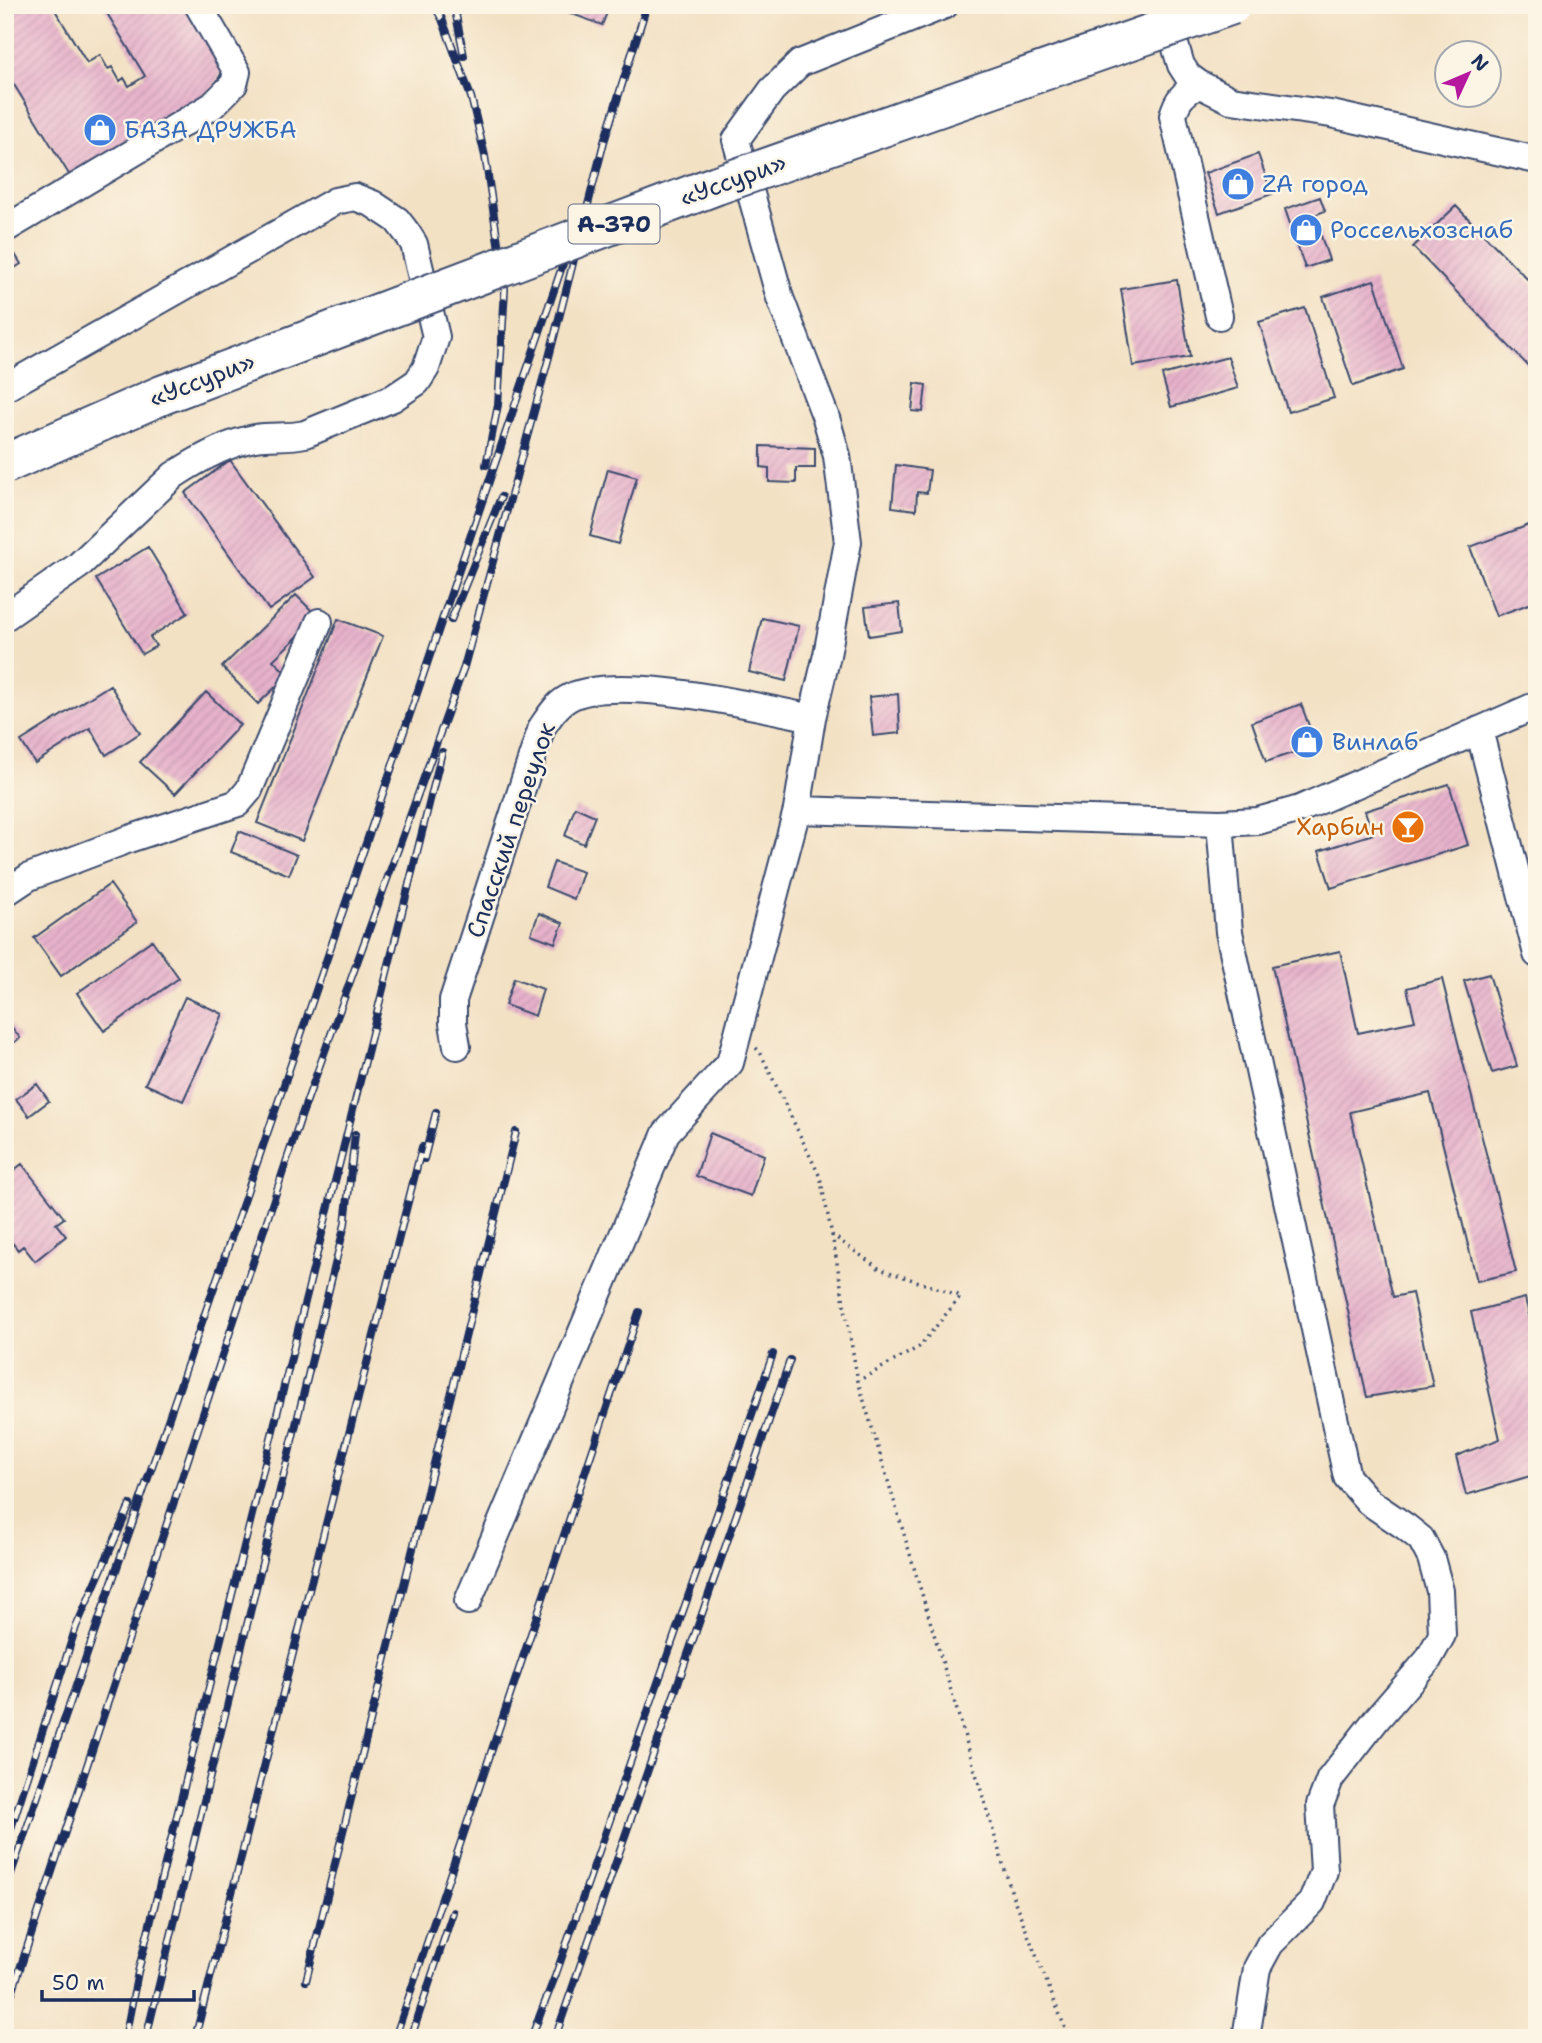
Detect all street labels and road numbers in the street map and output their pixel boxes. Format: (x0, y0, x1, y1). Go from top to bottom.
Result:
street label: «Уссури» (676, 146, 790, 214)
road number: А-370 (568, 204, 660, 244)
street label: «Уссури» (145, 345, 259, 415)
street label: Спасский переулок (459, 718, 563, 942)

